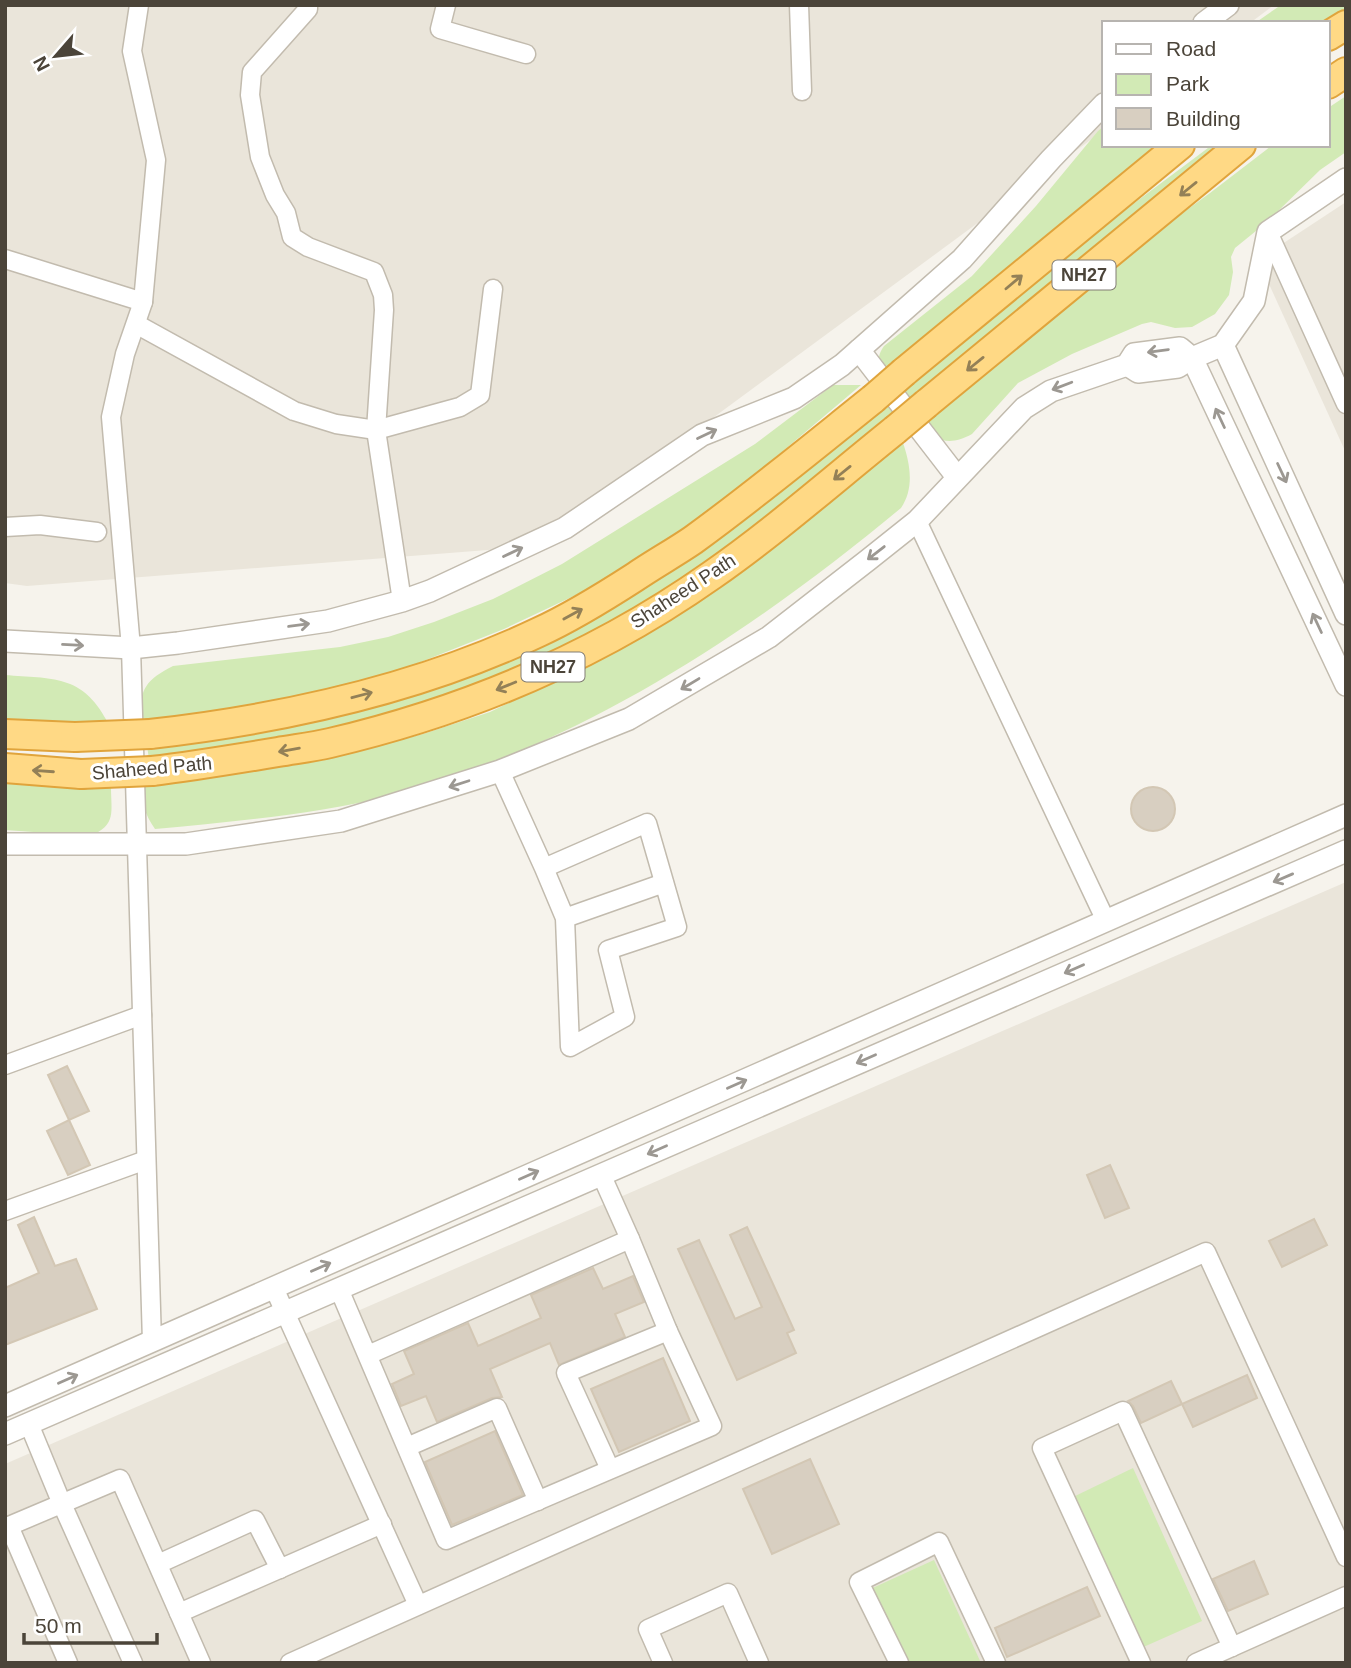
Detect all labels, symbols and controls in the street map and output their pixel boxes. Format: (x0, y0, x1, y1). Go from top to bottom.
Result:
north arrow (21, 21, 91, 91)
legend (1102, 21, 1330, 147)
text: Road (1166, 37, 1216, 60)
text: N (29, 53, 54, 75)
text: Park (1166, 72, 1210, 95)
text: Building (1166, 107, 1241, 130)
one-way arrow (1180, 181, 1198, 196)
road number: NH27 (1052, 260, 1116, 290)
one-way arrow (1004, 274, 1022, 290)
one-way arrow (1147, 344, 1170, 357)
one-way arrow (966, 356, 984, 372)
one-way arrow (1052, 381, 1073, 394)
one-way arrow (1212, 407, 1225, 428)
one-way arrow (696, 427, 717, 440)
one-way arrow (1276, 463, 1289, 484)
one-way arrow (833, 465, 851, 481)
one-way arrow (502, 545, 523, 558)
one-way arrow (867, 546, 885, 561)
street label: Shaheed Path (627, 549, 739, 633)
one-way arrow (563, 606, 583, 620)
one-way arrow (1309, 613, 1323, 634)
one-way arrow (287, 619, 310, 632)
one-way arrow (62, 639, 84, 652)
road number: NH27 (522, 652, 584, 682)
one-way arrow (680, 677, 700, 691)
one-way arrow (496, 680, 518, 693)
one-way arrow (351, 688, 373, 701)
one-way arrow (278, 744, 301, 757)
street label: Shaheed Path (91, 752, 213, 784)
one-way arrow (32, 764, 55, 777)
one-way arrow (449, 779, 471, 791)
one-way arrow (1273, 872, 1294, 885)
one-way arrow (1064, 963, 1086, 976)
one-way arrow (855, 1054, 877, 1067)
one-way arrow (726, 1076, 747, 1089)
one-way arrow (647, 1144, 668, 1157)
one-way arrow (518, 1168, 539, 1181)
one-way arrow (310, 1260, 331, 1273)
one-way arrow (56, 1372, 78, 1385)
scale bar (24, 1602, 158, 1646)
text: 50 m (35, 1614, 82, 1637)

